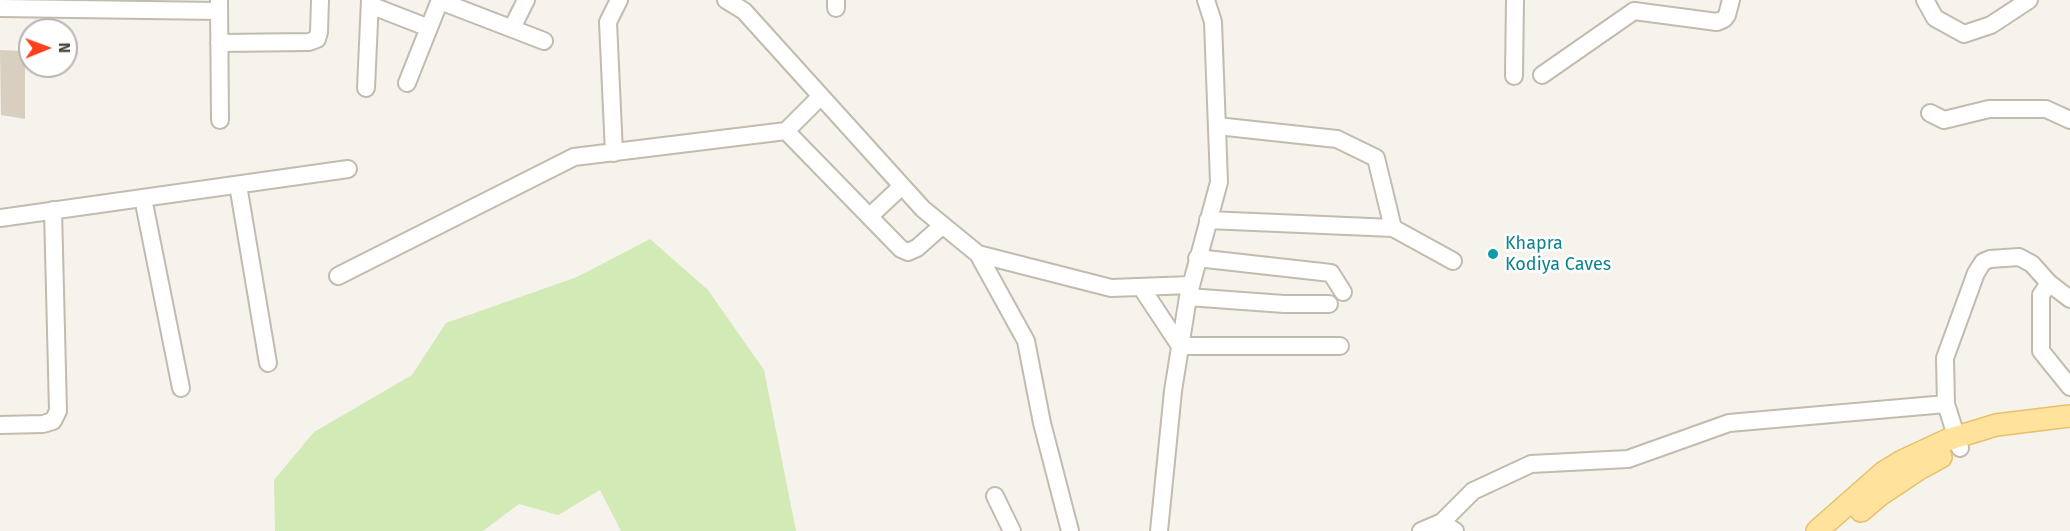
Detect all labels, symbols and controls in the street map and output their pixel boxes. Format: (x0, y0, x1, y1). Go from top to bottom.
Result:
north arrow (18, 18, 78, 78)
text: N (55, 42, 74, 53)
place label: Khapra Kodiya Caves (1505, 233, 1611, 276)
marker: Khapra Kodiya Caves (1486, 247, 1500, 261)

